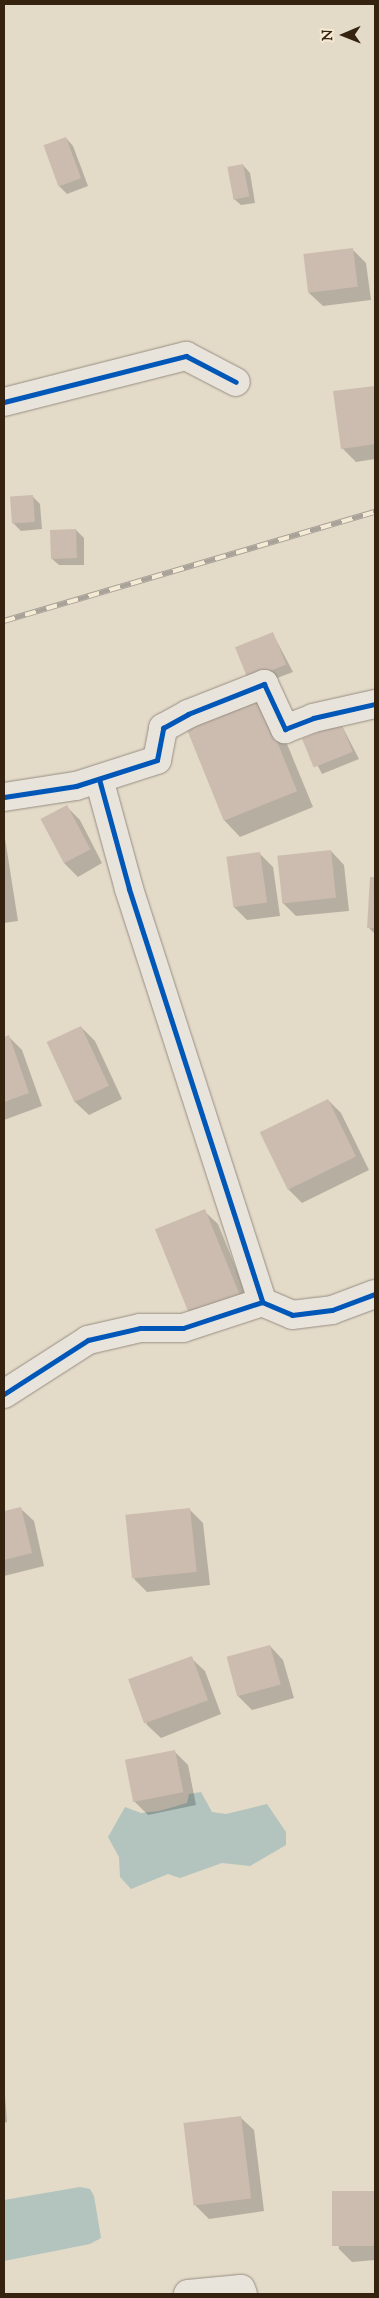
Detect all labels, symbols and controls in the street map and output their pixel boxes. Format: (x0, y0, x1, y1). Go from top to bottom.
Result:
north arrow (319, 10, 369, 60)
text: N (319, 29, 339, 41)

